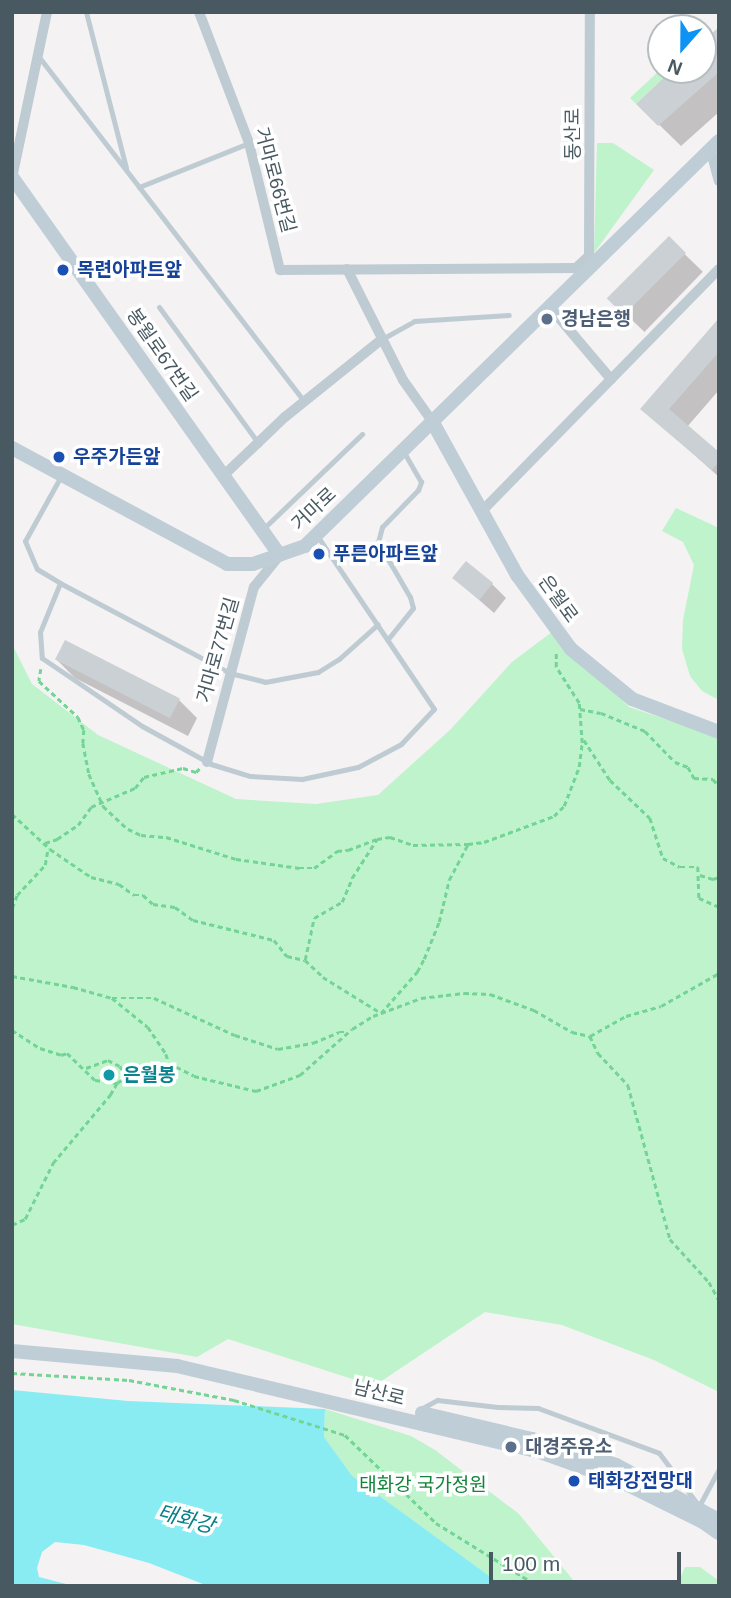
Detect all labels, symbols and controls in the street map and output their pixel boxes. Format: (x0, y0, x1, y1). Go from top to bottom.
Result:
north arrow (647, 14, 717, 84)
text: N (665, 55, 685, 79)
street label: 동산로 (562, 108, 584, 160)
street label: 거마로66번길 (250, 125, 300, 235)
place label: 목련아파트앞 (77, 259, 182, 281)
marker: 목련아파트앞 (55, 262, 71, 278)
street label: 봉월로67번길 (122, 304, 202, 406)
place label: 경남은행 (561, 308, 631, 330)
marker: 경남은행 (539, 311, 555, 327)
place label: 우주가든앞 (73, 446, 160, 468)
marker: 우주가든앞 (51, 449, 67, 465)
street label: 거마로 (287, 483, 341, 535)
place label: 푸른아파트앞 (333, 543, 438, 565)
marker: 푸른아파트앞 (311, 546, 327, 562)
street label: 은월로 (533, 571, 583, 627)
street label: 거마로77번길 (192, 595, 244, 705)
place label: 은월봉 (123, 1064, 175, 1086)
marker: 은월봉 (101, 1067, 117, 1083)
street label: 남산로 (351, 1376, 407, 1410)
place label: 대경주유소 (525, 1436, 612, 1458)
marker: 대경주유소 (503, 1439, 519, 1455)
place label: 태화강전망대 (588, 1470, 693, 1492)
marker: 태화강전망대 (566, 1473, 582, 1489)
park label: 태화강 국가정원 (359, 1474, 487, 1496)
water label: 태화강 (155, 1499, 217, 1539)
scale bar (493, 1538, 686, 1582)
text: 100 m (502, 1552, 560, 1575)

